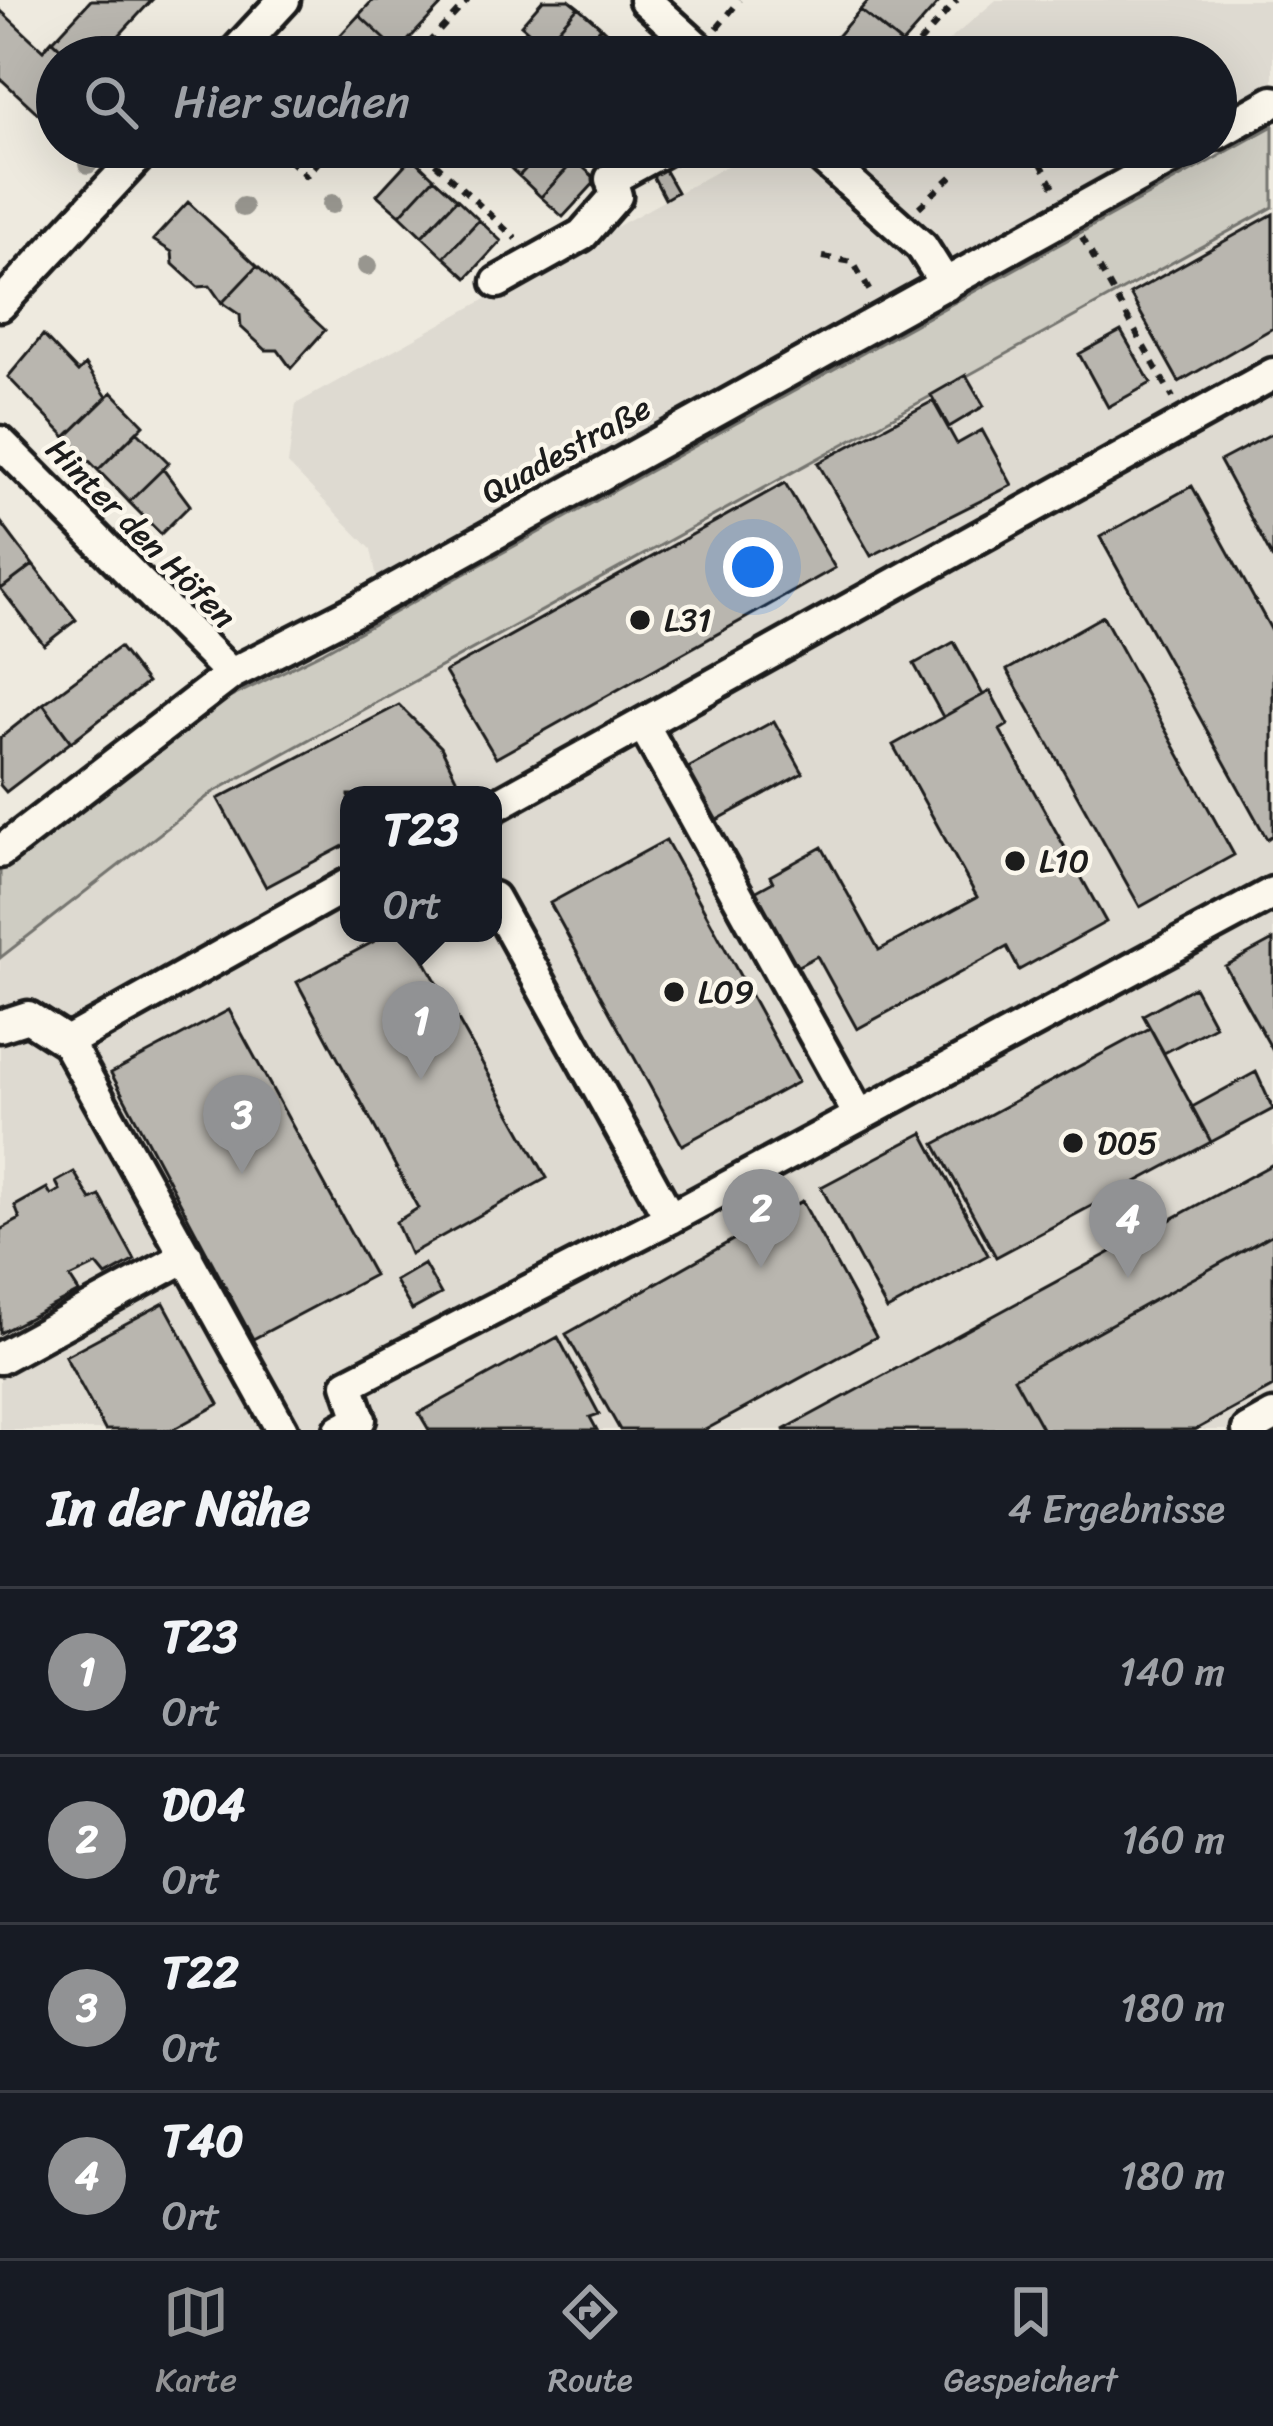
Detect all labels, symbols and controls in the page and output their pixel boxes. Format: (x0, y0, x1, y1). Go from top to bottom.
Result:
search box (36, 36, 1237, 168)
text: Hier suchen (174, 62, 410, 142)
icon: search (78, 69, 144, 135)
street label: Quadestraße (470, 379, 662, 521)
street label: Hinter den Höfen (31, 423, 251, 643)
your location (723, 537, 783, 597)
place label: L31 (664, 591, 712, 649)
marker: L31 (627, 607, 653, 633)
popup (340, 786, 502, 942)
text: T23 (383, 790, 459, 870)
place label: L10 (1039, 832, 1089, 890)
marker: L10 (1002, 848, 1028, 874)
text: Ort (383, 870, 441, 939)
place label: L09 (698, 963, 754, 1021)
marker: L09 (661, 979, 687, 1005)
pin: 1 (382, 981, 460, 1080)
pin: 3 (203, 1075, 281, 1174)
place label: D05 (1097, 1114, 1158, 1172)
marker: D05 (1060, 1130, 1086, 1156)
pin: 2 (722, 1169, 800, 1268)
pin: 4 (1089, 1179, 1167, 1278)
text: In der Nähe (48, 1463, 310, 1553)
text: 4 Ergebnisse (1008, 1474, 1225, 1543)
text: T23 (162, 1597, 238, 1677)
text: 1 (79, 1637, 95, 1706)
text: 140 m (1119, 1637, 1225, 1706)
text: Ort (162, 1677, 220, 1746)
text: D04 (162, 1765, 245, 1845)
text: 2 (76, 1805, 98, 1874)
text: 160 m (1121, 1805, 1225, 1874)
text: Ort (162, 1845, 220, 1914)
text: T22 (162, 1933, 239, 2013)
text: 3 (76, 1973, 98, 2042)
text: 180 m (1120, 1973, 1225, 2042)
text: Ort (162, 2013, 220, 2082)
text: T40 (162, 2101, 244, 2181)
text: 4 (75, 2141, 99, 2210)
text: 180 m (1120, 2141, 1225, 2210)
text: Ort (162, 2181, 220, 2250)
tab: Karte (155, 2279, 237, 2409)
tab: Route (548, 2279, 633, 2409)
tab: Gespeichert (944, 2279, 1117, 2409)

